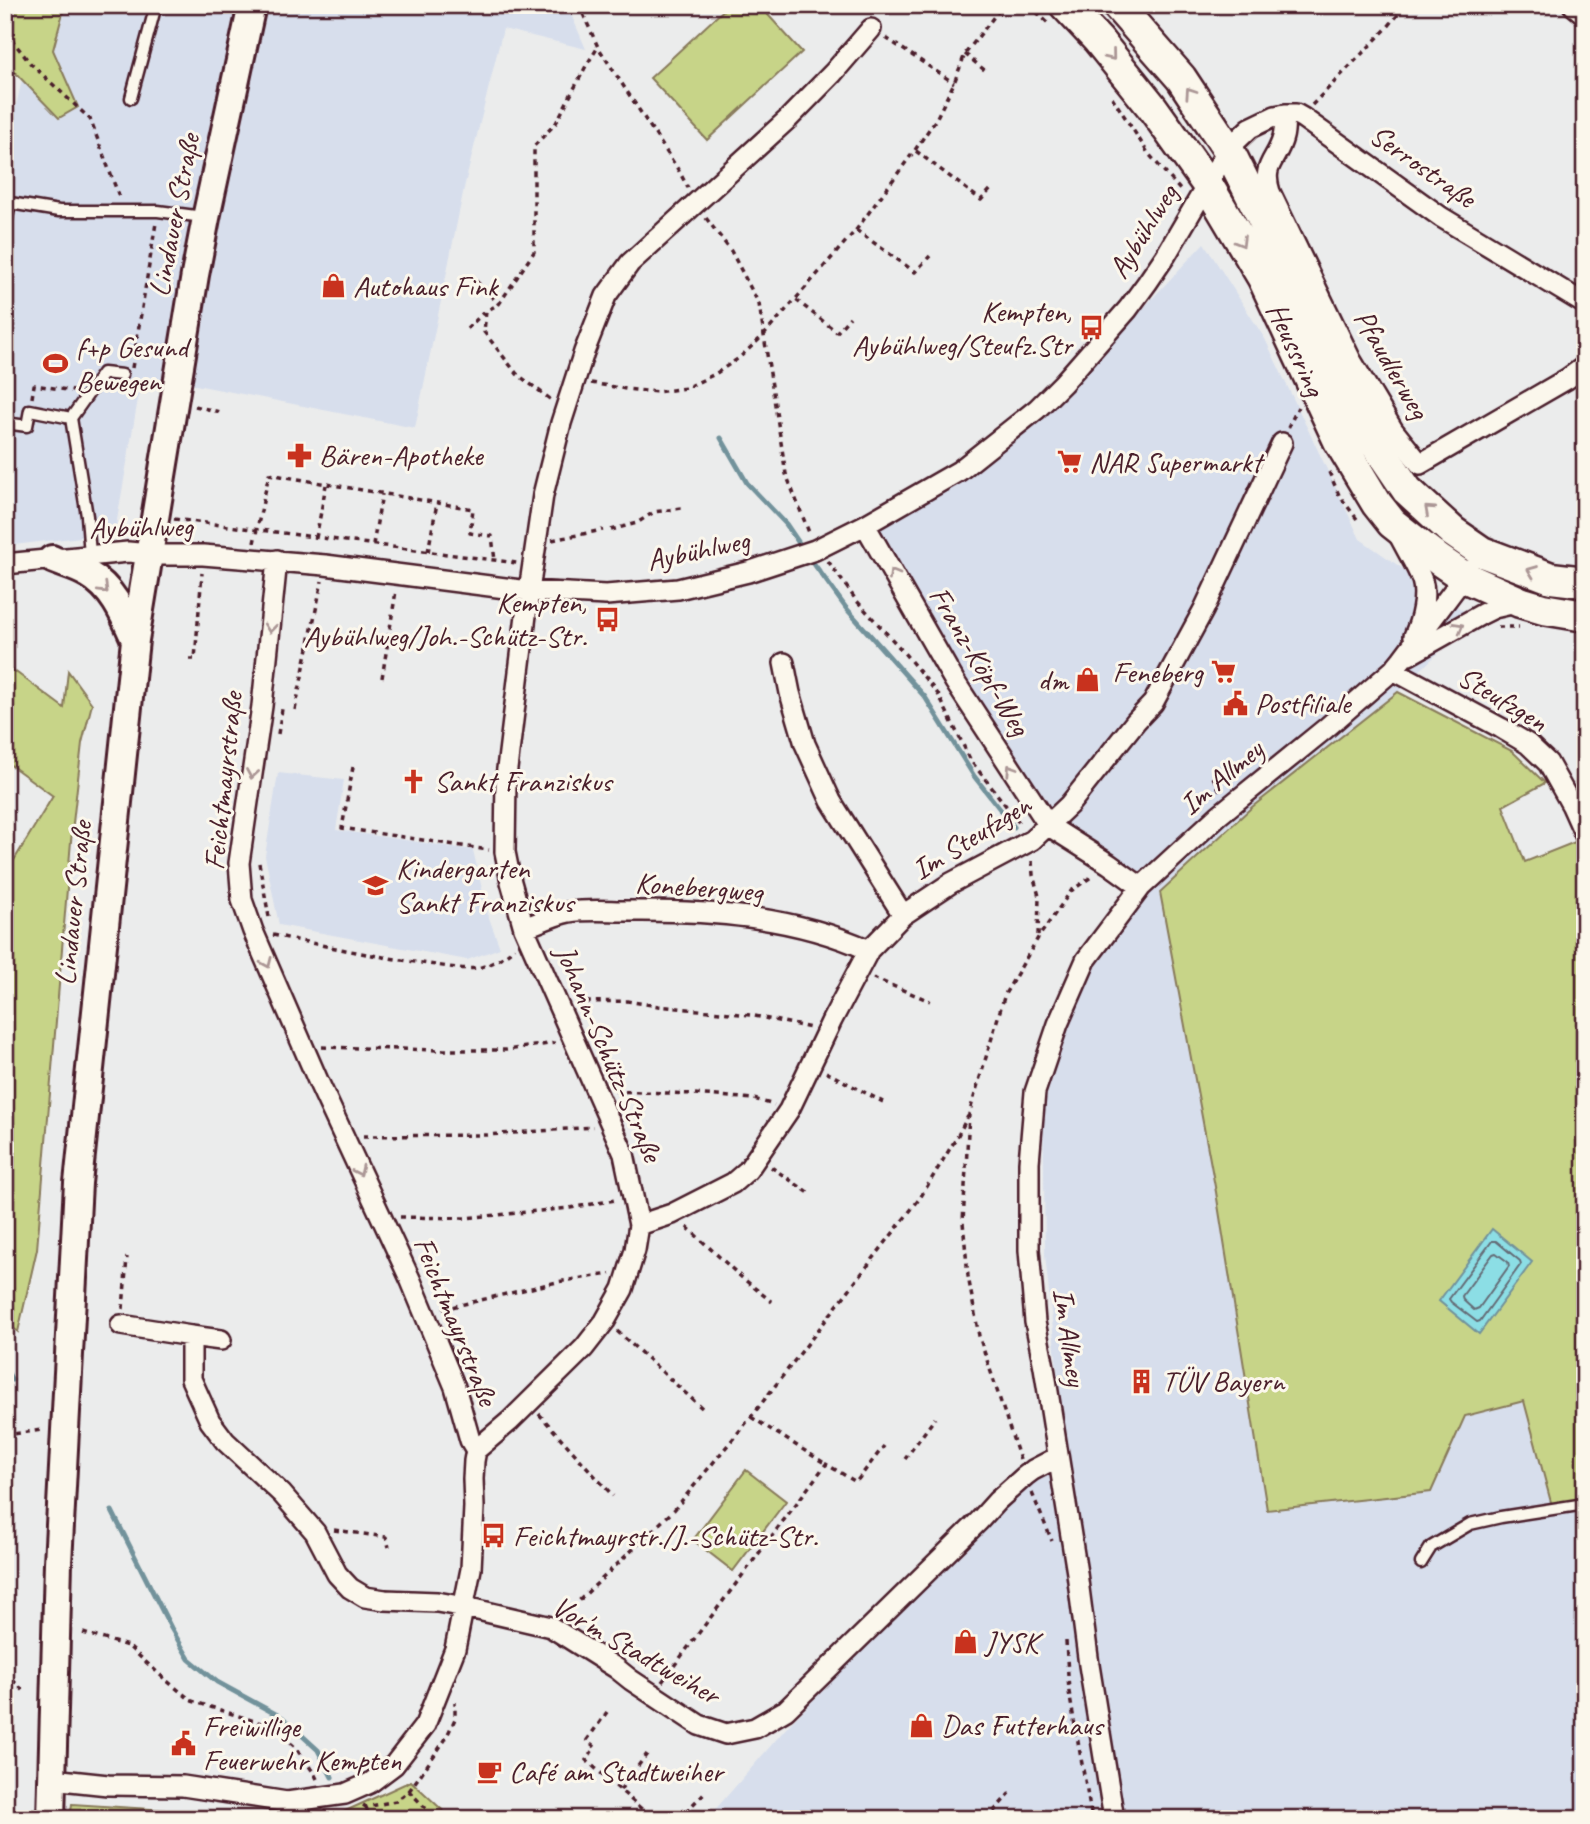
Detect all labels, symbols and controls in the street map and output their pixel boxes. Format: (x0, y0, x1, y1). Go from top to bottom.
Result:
one-way arrow (1102, 48, 1115, 60)
one-way arrow (1186, 87, 1198, 100)
street label: Serrostraße (1363, 116, 1485, 218)
street label: Lindauer Straße (140, 128, 209, 299)
street label: Aybühlweg (1099, 176, 1187, 285)
one-way arrow (1233, 234, 1246, 247)
place label: Autohaus Fink (353, 267, 500, 305)
shop icon: Autohaus Fink (319, 272, 347, 300)
place label: Kempten, Aybühlweg/Steufz.Str (852, 292, 1074, 364)
street label: Heussring (1258, 296, 1335, 404)
street label: Pfaudlerweg (1345, 302, 1440, 428)
bus stop icon: Kempten, Aybühlweg/Steufz.Str (1078, 314, 1106, 342)
place label: f+p Gesund Bewegen (76, 328, 192, 400)
sports icon: f+p Gesund Bewegen (42, 350, 70, 378)
place label: Bären-Apotheke (319, 436, 485, 474)
pharmacy icon: Bären-Apotheke (285, 441, 313, 469)
place label: NAR Supermarkt (1089, 443, 1265, 481)
supermarket icon: NAR Supermarkt (1055, 448, 1083, 476)
one-way arrow (1424, 506, 1437, 518)
street label: Aybühlweg (89, 507, 195, 547)
street label: Aybühlweg (643, 520, 754, 579)
one-way arrow (1527, 566, 1539, 580)
one-way arrow (888, 569, 901, 582)
street label: Franz-Köpf-Weg (921, 579, 1040, 744)
one-way arrow (96, 580, 109, 593)
place label: Kempten, Aybühlweg/Joh.-Schütz-Str. (304, 583, 587, 655)
bus stop icon: Kempten, Aybühlweg/Joh.-Schütz-Str. (593, 605, 621, 633)
one-way arrow (1452, 622, 1465, 635)
one-way arrow (263, 623, 278, 634)
place label: Feneberg (1113, 653, 1204, 691)
street label: Steufzgen (1451, 657, 1555, 741)
supermarket icon: Feneberg (1209, 658, 1237, 686)
place label: dm (1038, 661, 1070, 699)
shop icon: dm (1074, 666, 1102, 694)
place label: Postfiliale (1255, 684, 1353, 722)
street label: Feichtmayrstraße (195, 688, 251, 872)
public building icon: Postfiliale (1221, 689, 1249, 717)
street label: Im Allmey (1171, 730, 1272, 823)
place label: Sankt Franziskus (434, 762, 614, 800)
one-way arrow (1007, 764, 1020, 777)
church icon: Sankt Franziskus (400, 767, 428, 795)
one-way arrow (245, 768, 260, 780)
street label: Im Steufzgen (904, 785, 1039, 888)
street label: Lindauer Straße (46, 817, 101, 987)
place label: Kindergarten Sankt Franziskus (396, 849, 576, 921)
street label: Konebergweg (634, 864, 766, 911)
school or university icon: Kindergarten Sankt Franziskus (362, 871, 390, 899)
street label: Johann-Schütz-Straße (546, 937, 673, 1169)
one-way arrow (259, 956, 273, 969)
one-way arrow (351, 1164, 365, 1176)
street label: Feichtmayrstraße (405, 1231, 508, 1413)
street label: Im Allmey (1044, 1286, 1096, 1390)
place label: TÜV Bayern (1162, 1362, 1286, 1400)
building icon: TÜV Bayern (1128, 1367, 1156, 1395)
place label: Feichtmayrstr./J.-Schütz-Str. (513, 1517, 818, 1555)
bus stop icon: Feichtmayrstr./J.-Schütz-Str. (479, 1522, 507, 1550)
street label: Vor'm Stadtweiher (545, 1587, 729, 1715)
place label: JYSK (983, 1623, 1044, 1661)
shop icon: JYSK (951, 1628, 979, 1656)
place label: Das Futterhaus (941, 1706, 1105, 1744)
place label: Freiwillige Feuerwehr Kempten (203, 1707, 402, 1779)
shop icon: Das Futterhaus (907, 1711, 935, 1739)
public building icon: Freiwillige Feuerwehr Kempten (169, 1729, 197, 1757)
place label: Café am Stadtweiher (509, 1752, 726, 1790)
cafe icon: Café am Stadtweiher (475, 1757, 503, 1785)

